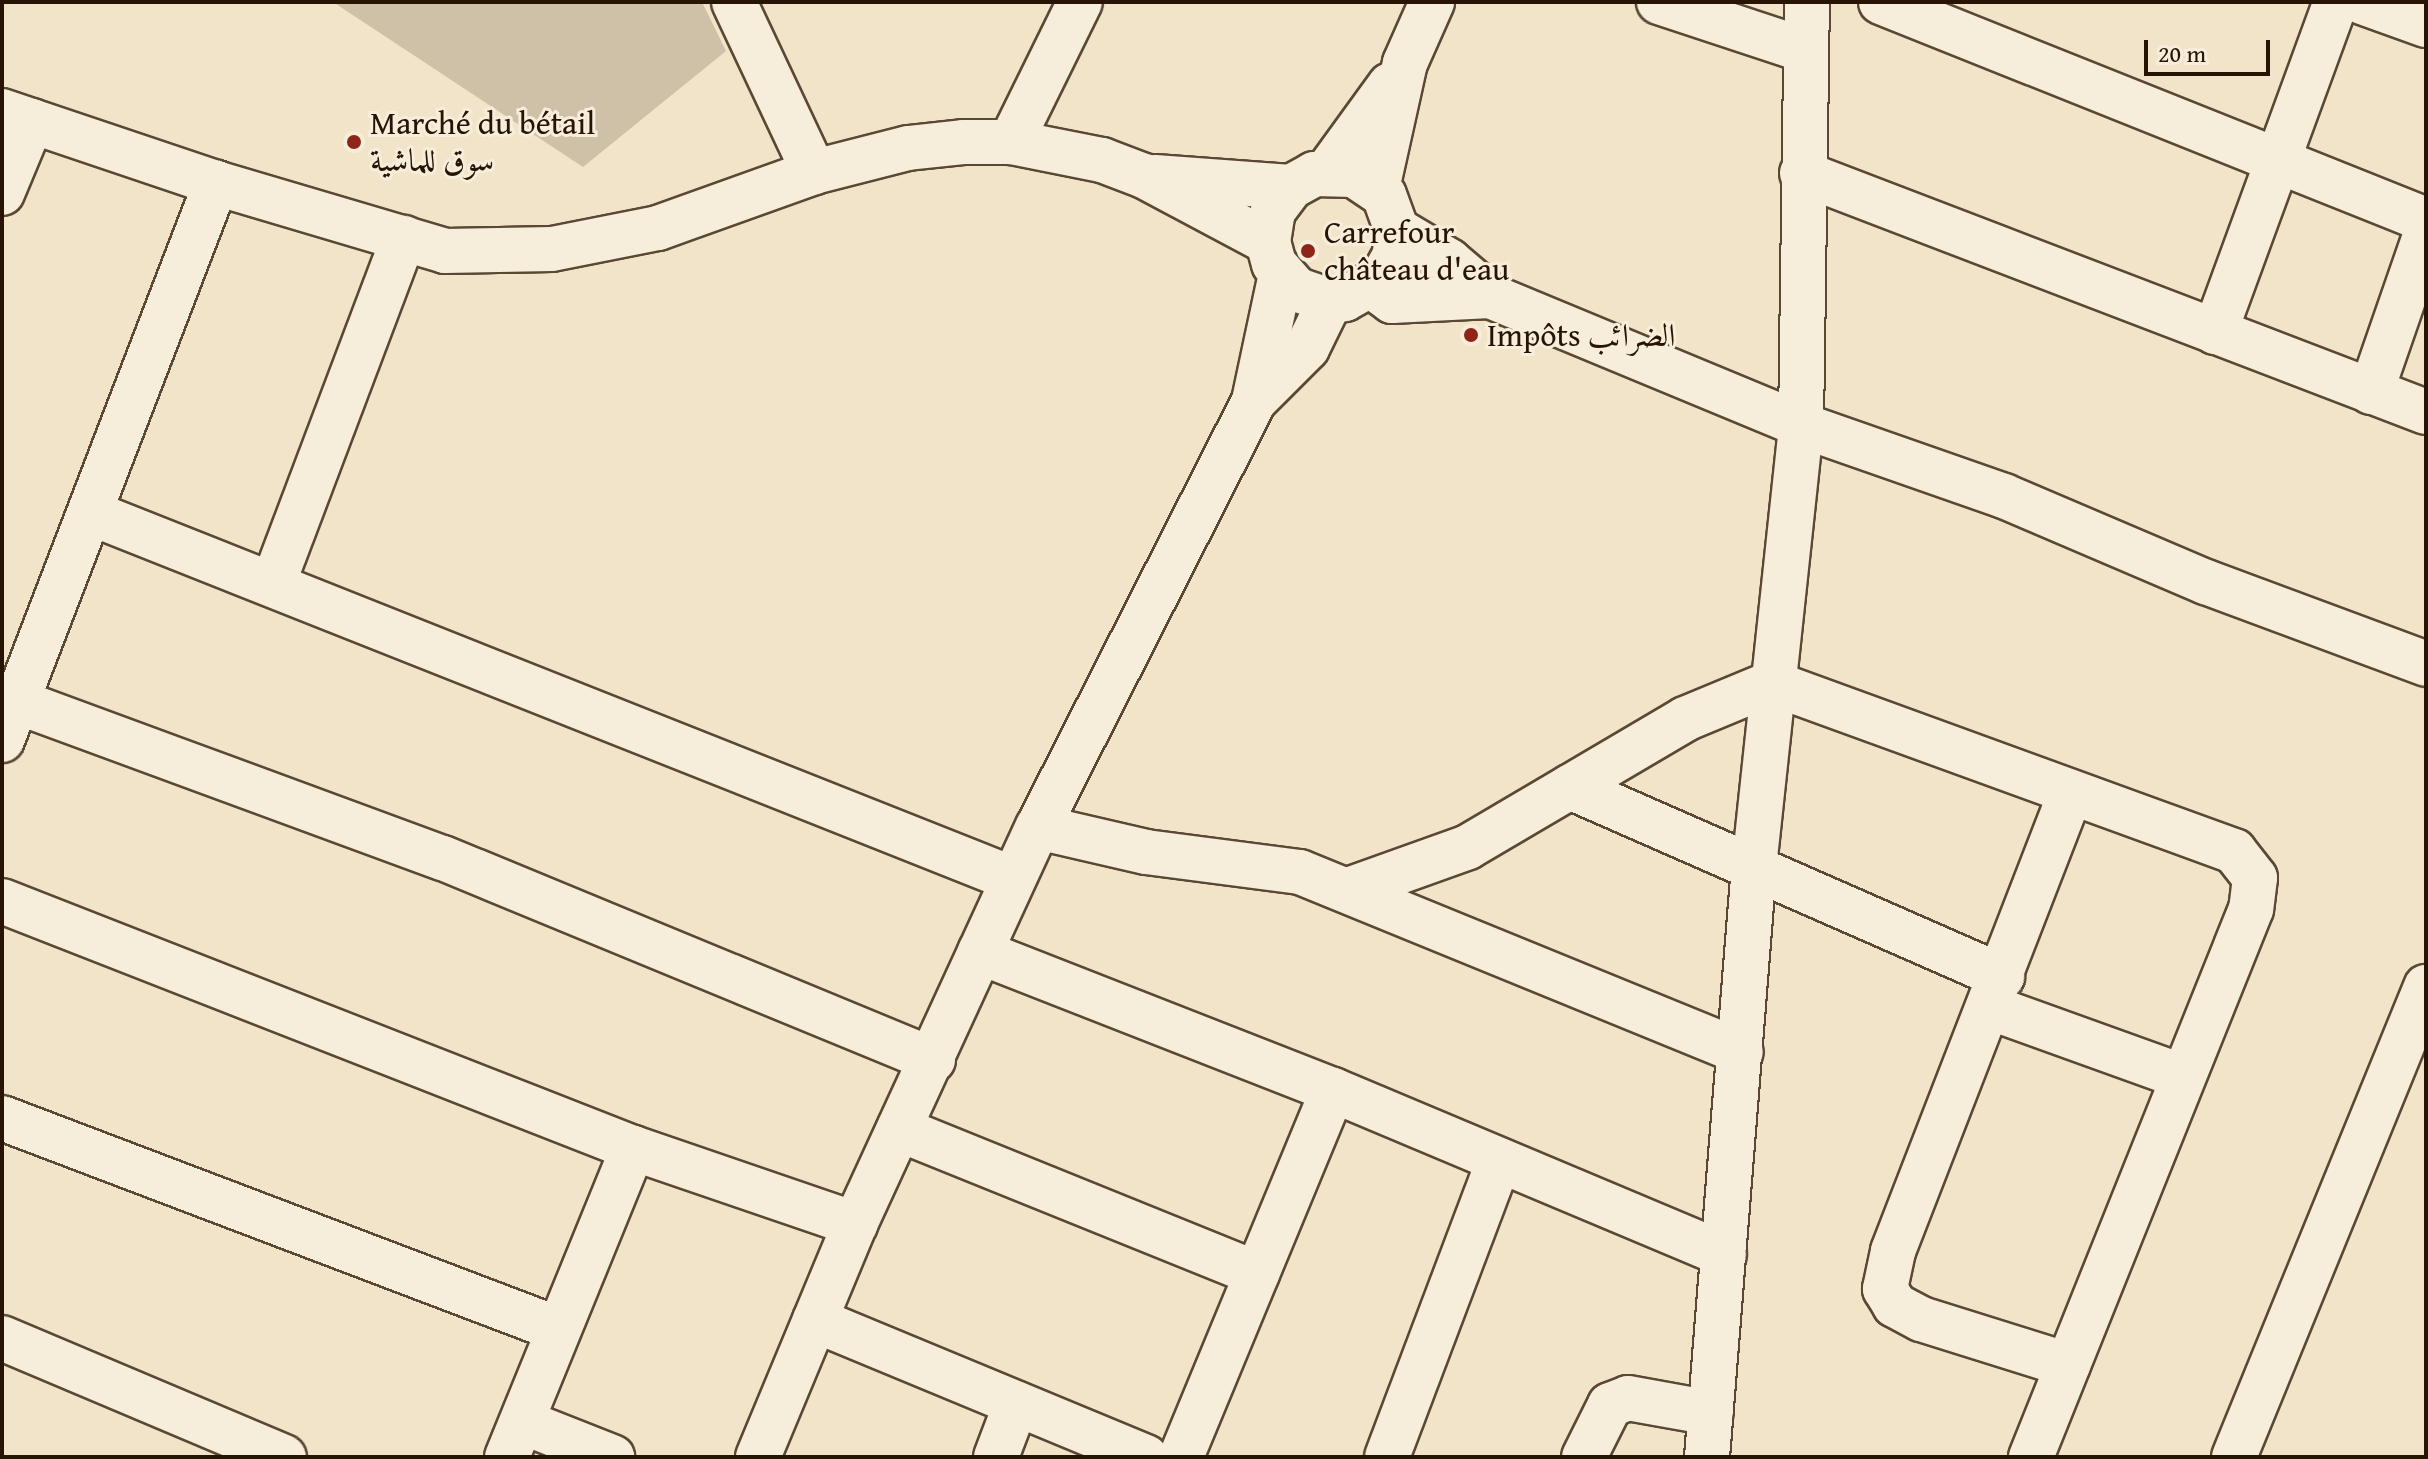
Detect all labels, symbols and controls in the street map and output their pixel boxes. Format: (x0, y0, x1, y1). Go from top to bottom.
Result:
scale bar (2148, 24, 2274, 74)
text: 20 m (2158, 36, 2206, 71)
place label: Marché du bétail سوق للماشية (370, 105, 595, 180)
marker: Marché du bétail سوق للماشية (345, 133, 363, 151)
place label: Carrefour château d'eau (1324, 214, 1509, 289)
marker: Carrefour château d'eau (1299, 242, 1317, 260)
place label: Impôts الضرائب (1487, 316, 1675, 354)
marker: Impôts الضرائب (1462, 326, 1480, 344)

